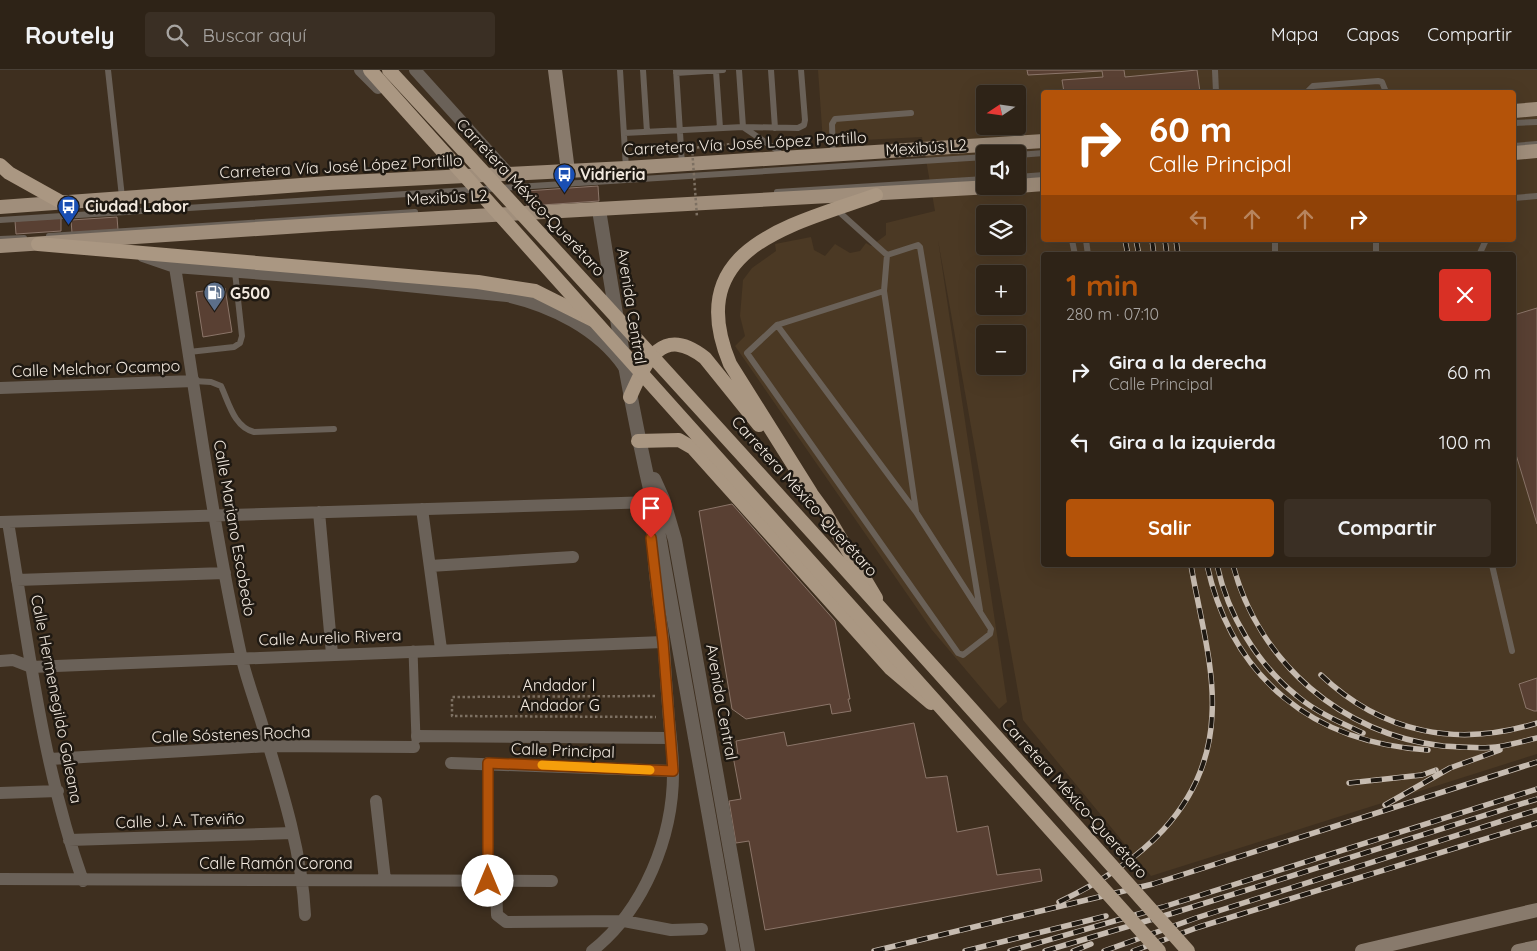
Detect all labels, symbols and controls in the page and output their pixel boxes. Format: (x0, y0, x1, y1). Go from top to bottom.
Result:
search box (145, 12, 495, 57)
text: Routely (25, 20, 115, 50)
icon: search (163, 21, 191, 49)
text: Buscar aquí (203, 23, 306, 47)
text: Mapa (1271, 23, 1318, 46)
text: Capas (1346, 23, 1399, 46)
text: Compartir (1427, 23, 1512, 46)
north arrow (976, 85, 1026, 135)
map controls (976, 85, 1026, 375)
text: 60 m (1149, 107, 1232, 151)
icon: right (1066, 110, 1131, 175)
street label: Carretera México-Querétaro (452, 114, 610, 280)
street label: Carretera Vía José López Portillo (623, 127, 867, 159)
street label: Mexibús L2 (885, 134, 967, 160)
button: sound (976, 145, 1026, 195)
street label: Carretera Vía José López Portillo (219, 150, 463, 182)
text: Calle Principal (1149, 150, 1292, 178)
bus stop icon: Vidrieria (552, 162, 576, 193)
place label: Vidrieria (580, 164, 646, 184)
street label: Mexibús L2 (406, 185, 488, 209)
bus stop icon: Ciudad Labor (57, 194, 81, 225)
place label: Ciudad Labor (85, 196, 189, 216)
button: layers (976, 205, 1026, 255)
icon: left (1185, 205, 1213, 233)
icon: ahead (1238, 205, 1266, 233)
icon: ahead (1291, 205, 1319, 233)
icon: right (1344, 205, 1372, 233)
street label: Avenida Central (613, 247, 651, 365)
button: + (976, 265, 1026, 315)
text: 1 min (1066, 266, 1139, 304)
button: close (1439, 269, 1491, 321)
fuel station icon: G500 (202, 281, 226, 312)
place label: G500 (230, 283, 270, 303)
text: 280 m · 07:10 (1066, 304, 1159, 324)
button: − (976, 325, 1026, 375)
text: Gira a la derecha (1109, 350, 1267, 374)
street label: Calle Melchor Ocampo (11, 355, 181, 381)
icon: right (1066, 358, 1094, 386)
text: 60 m (1447, 360, 1491, 384)
text: Calle Principal (1109, 374, 1213, 394)
street label: Carretera México-Querétaro (728, 412, 882, 580)
icon: left (1066, 428, 1094, 456)
text: Gira a la izquierda (1109, 430, 1276, 454)
text: 100 m (1439, 430, 1491, 454)
street label: Calle Mariano Escobedo (210, 438, 260, 618)
pin (630, 487, 672, 538)
icon: arrive (637, 494, 665, 522)
button: Salir (1066, 499, 1274, 557)
button: Compartir (1284, 499, 1491, 557)
street label: Calle Hermenegildo Galeana (27, 593, 87, 805)
street label: Calle Aurelio Rivera (258, 625, 402, 649)
street label: Avenida Central (702, 643, 742, 761)
street label: Andador I (523, 675, 595, 695)
street label: Andador G (520, 695, 600, 715)
street label: Carretera México-Querétaro (998, 714, 1152, 882)
street label: Calle Sóstenes Rocha (151, 721, 311, 747)
street label: Calle Principal (511, 738, 615, 762)
street label: Calle J. A. Treviño (115, 808, 245, 832)
street label: Calle Ramón Corona (199, 853, 353, 873)
position arrow (461, 854, 513, 906)

